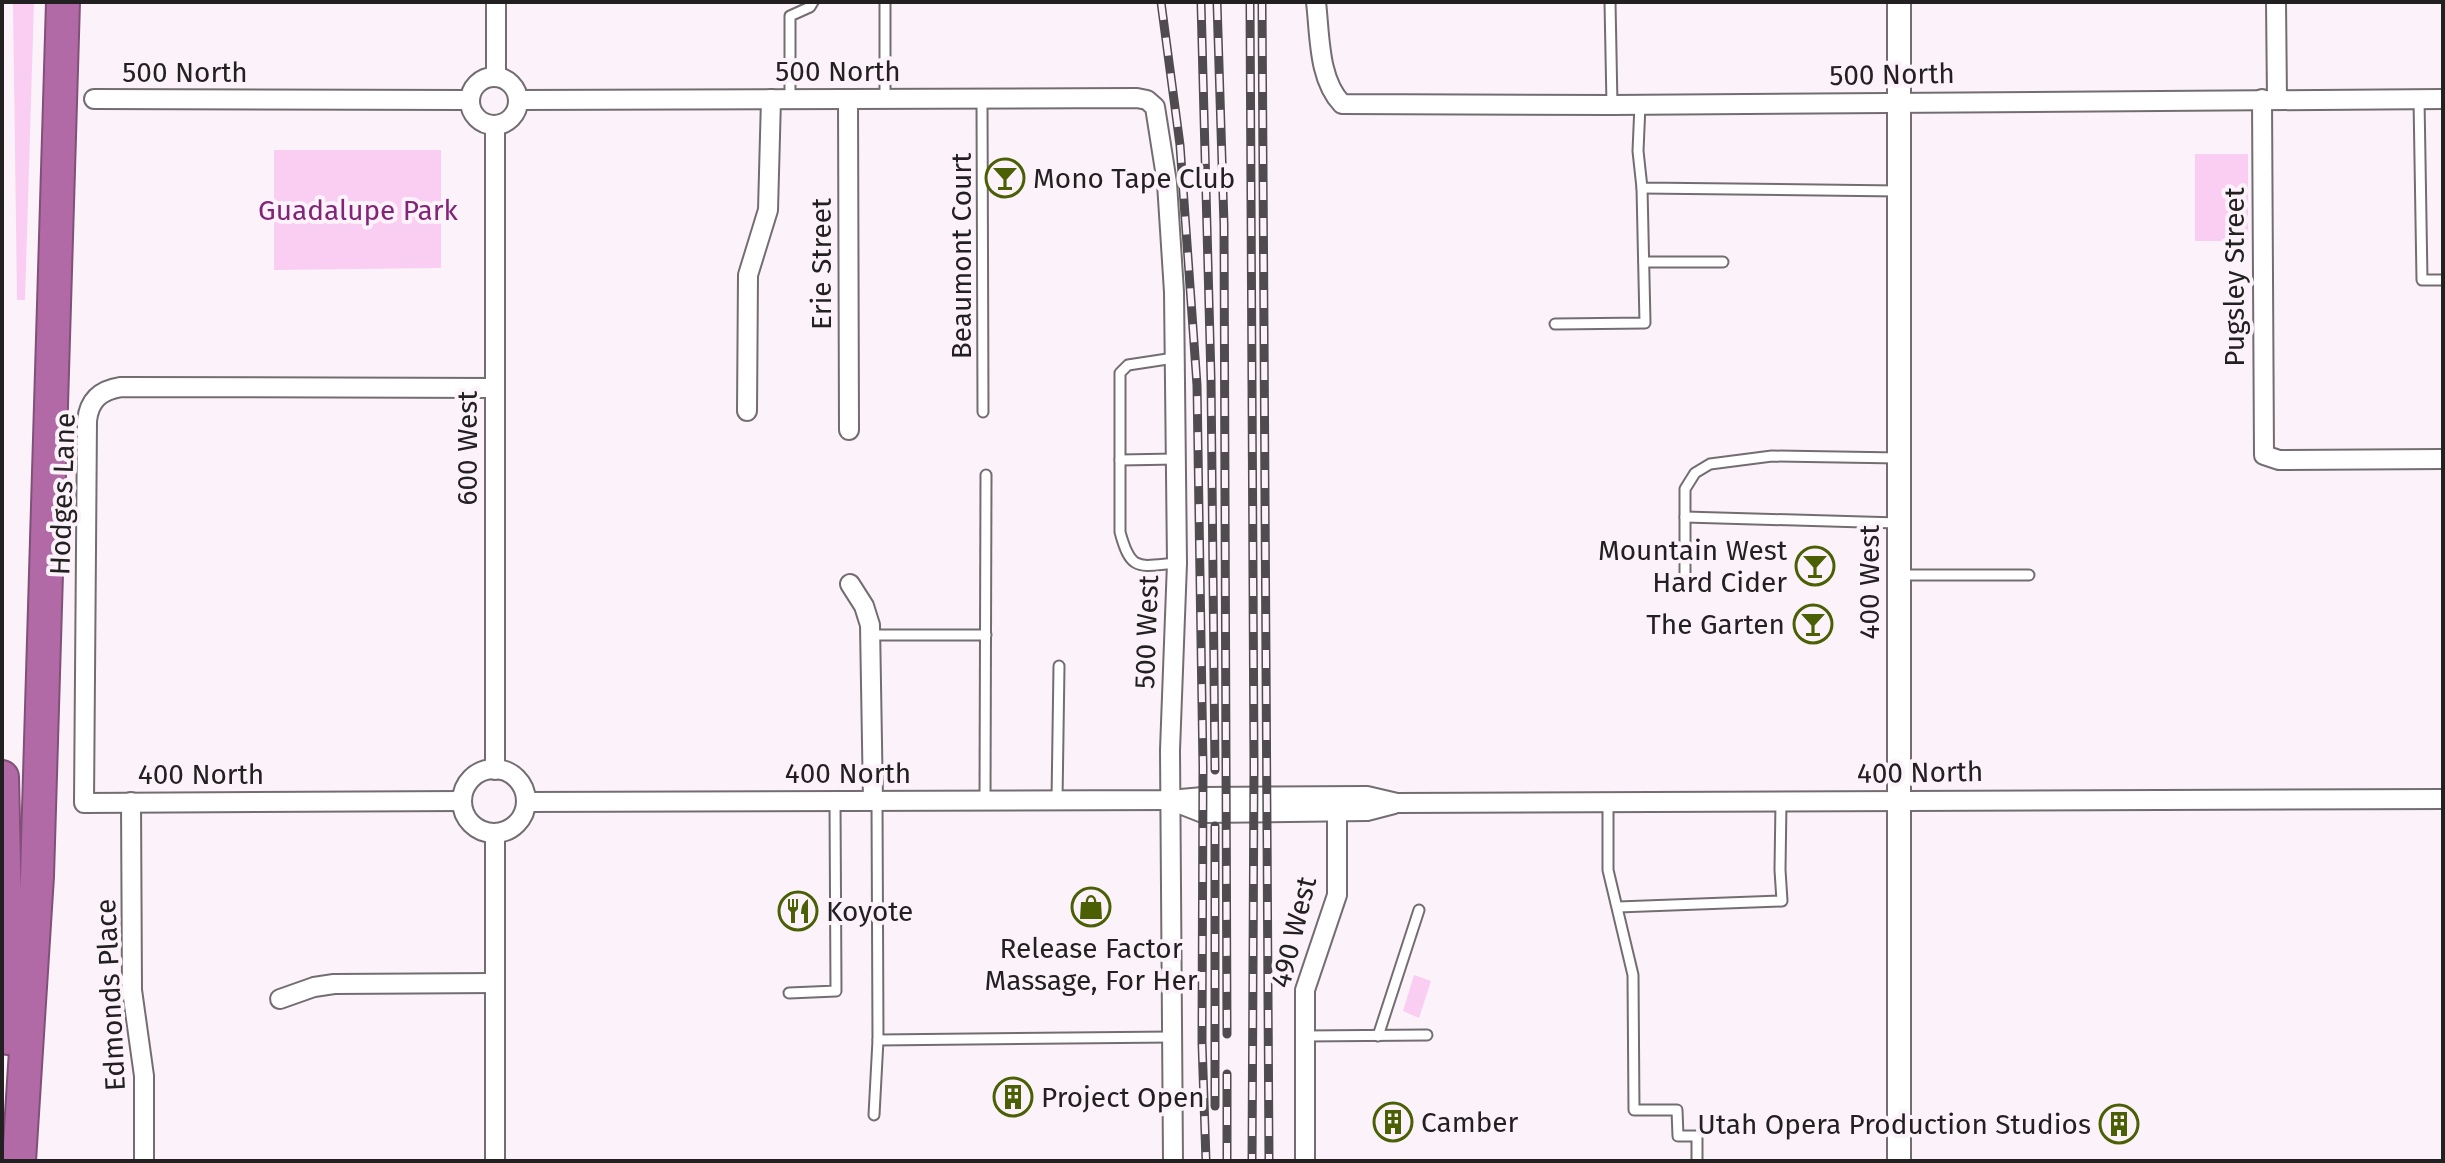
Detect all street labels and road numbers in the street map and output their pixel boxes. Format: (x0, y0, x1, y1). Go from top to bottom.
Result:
street label: 500 North (775, 55, 901, 88)
street label: 500 North (122, 56, 248, 89)
street label: 500 North (1829, 57, 1955, 92)
street label: Beaumont Court (945, 152, 978, 359)
street label: Pugsley Street (2218, 186, 2251, 367)
street label: Erie Street (805, 197, 838, 330)
street label: 600 West (451, 390, 484, 505)
street label: Hodges Lane (43, 412, 82, 576)
street label: 400 West (1853, 524, 1886, 639)
street label: 500 West (1128, 574, 1165, 690)
street label: 400 North (1857, 755, 1983, 790)
street label: 400 North (785, 757, 911, 790)
street label: 400 North (138, 758, 264, 791)
street label: 490 West (1264, 872, 1323, 991)
street label: Edmonds Place (89, 898, 132, 1092)

